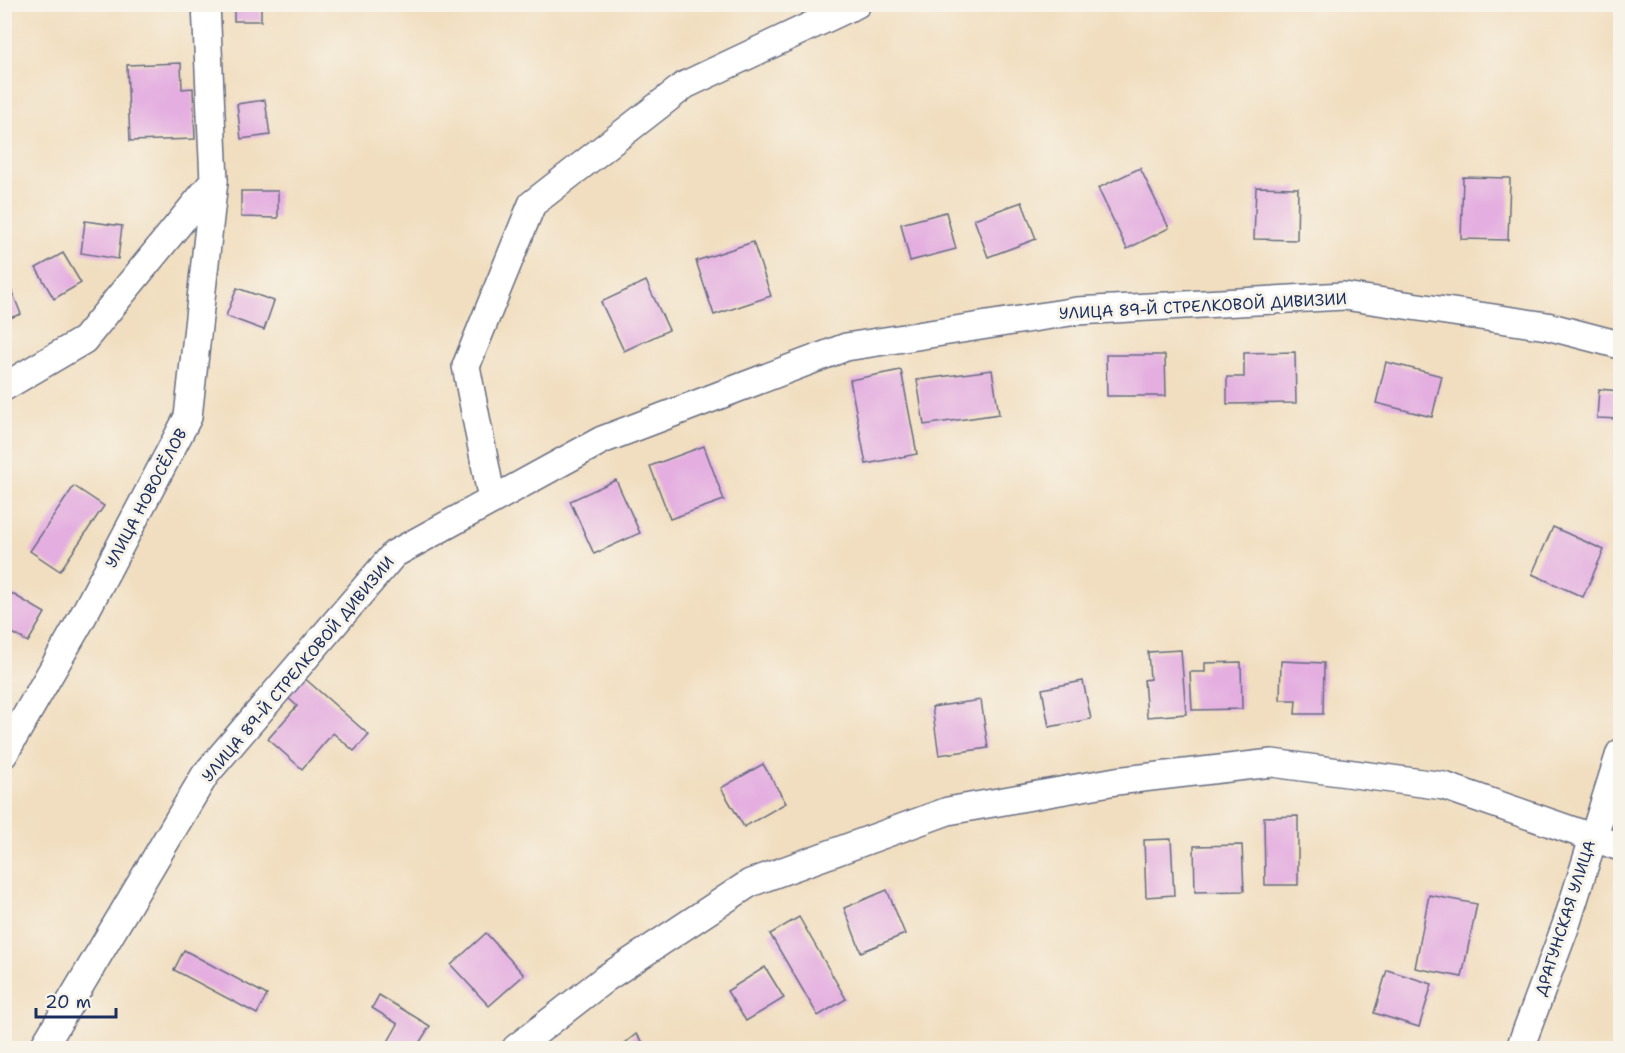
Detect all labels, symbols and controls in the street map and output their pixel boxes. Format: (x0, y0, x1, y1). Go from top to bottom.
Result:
street label: УЛИЦА 89-Й СТРЕЛКОВОЙ ДИВИЗИИ (1059, 288, 1347, 324)
street label: УЛИЦА НОВОСЁЛОВ (100, 425, 192, 571)
street label: УЛИЦА 89-Й СТРЕЛКОВОЙ ДИВИЗИИ (197, 552, 399, 786)
street label: ДРАГУНСКАЯ УЛИЦА (1530, 838, 1600, 998)
scale bar (36, 981, 116, 1019)
text: 20 m (45, 990, 91, 1014)

